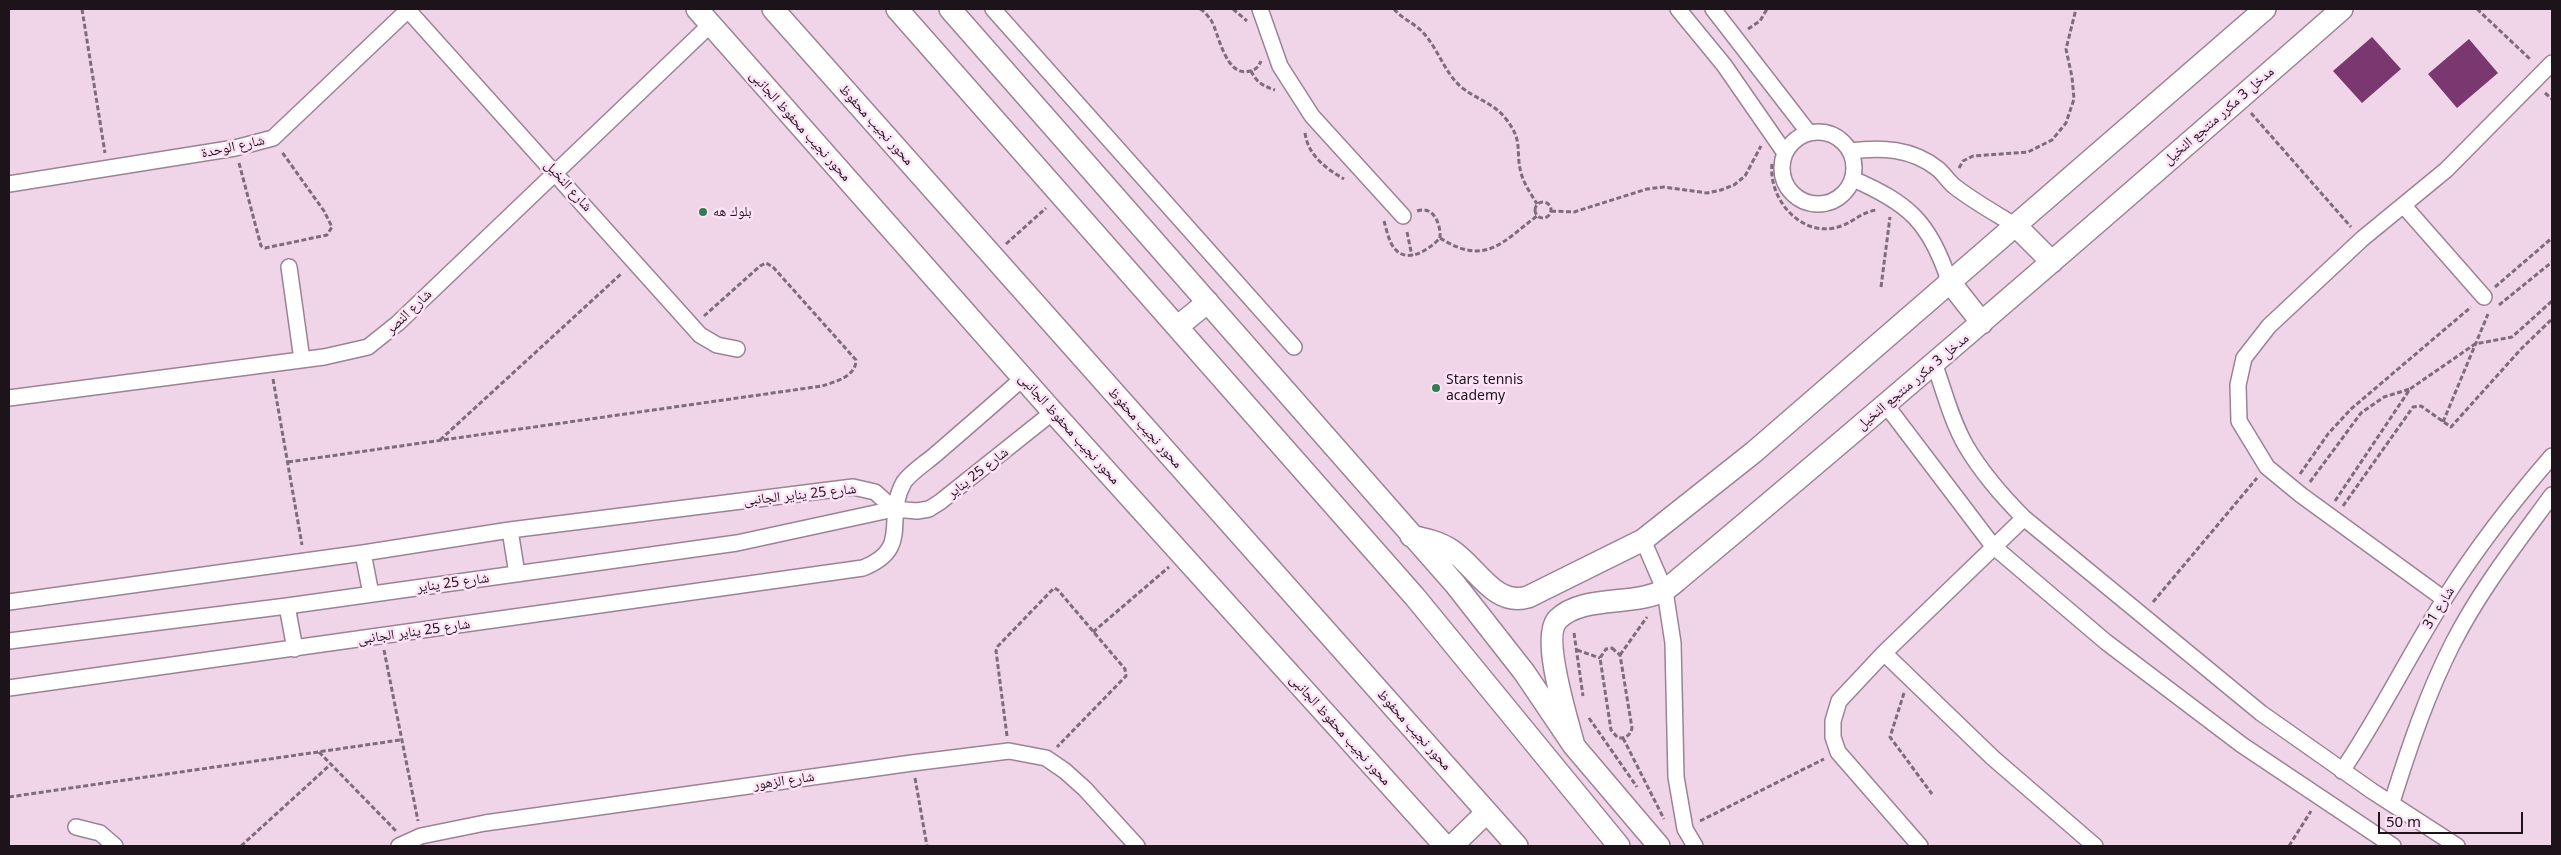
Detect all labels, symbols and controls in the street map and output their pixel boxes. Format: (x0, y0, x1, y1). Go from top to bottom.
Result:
street label: مدخل 3 مكرر منتجع النخيل (2160, 63, 2278, 169)
street label: محور نجيب محفوظ الجانبى (746, 67, 854, 185)
street label: محور نجيب محفوظ (835, 81, 917, 169)
street label: شارع الوحدة (200, 132, 266, 162)
street label: شارع النخيل (541, 157, 595, 215)
place label: بلوك هه (713, 204, 752, 220)
marker: بلوك هه (697, 206, 709, 218)
street label: شارع النصر (383, 286, 435, 338)
street label: مدخل 3 مكرر منتجع النخيل (1854, 330, 1972, 434)
street label: محور نجيب محفوظ الجانبى (1015, 370, 1123, 488)
place label: Stars tennis academy (1446, 372, 1523, 404)
marker: Stars tennis academy (1430, 382, 1442, 394)
street label: محور نجيب محفوظ (1104, 384, 1186, 472)
street label: شارع 25 يناير (944, 444, 1012, 502)
street label: شارع 25 يناير الجانبى (743, 481, 857, 509)
street label: شارع 25 يناير (416, 570, 490, 596)
street label: شارع 31 (2420, 584, 2458, 632)
street label: شارع 25 يناير الجانبى (357, 616, 471, 648)
street label: محور نجيب محفوظ الجانبى (1286, 671, 1394, 789)
street label: محور نجيب محفوظ (1373, 686, 1455, 774)
street label: شارع الزهور (752, 768, 816, 794)
scale bar (2381, 802, 2526, 834)
text: 50 m (2386, 811, 2421, 831)

